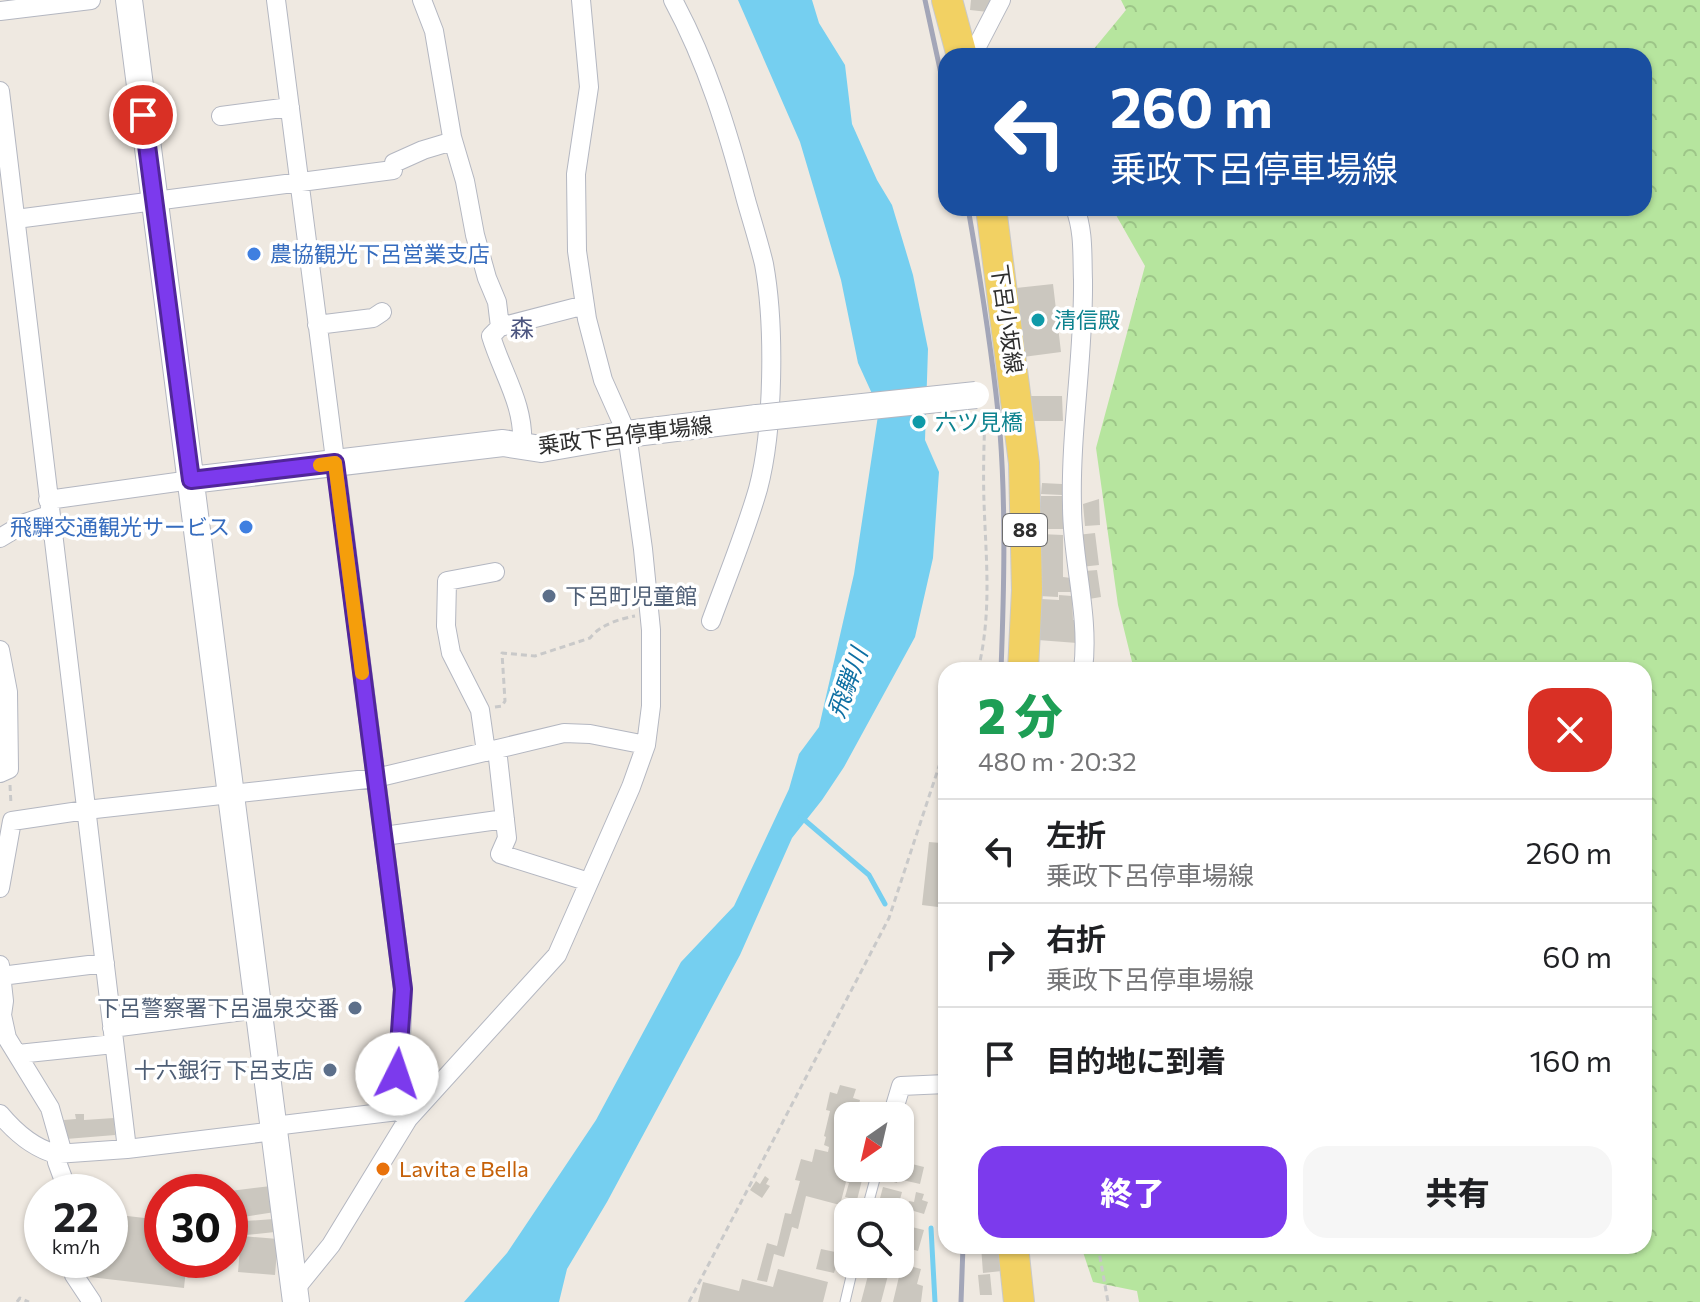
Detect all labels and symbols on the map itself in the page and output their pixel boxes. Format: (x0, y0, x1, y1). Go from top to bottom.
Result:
pin (109, 81, 177, 149)
place label: 農協観光下呂営業支店 (270, 240, 490, 267)
marker: 農協観光下呂営業支店 (245, 245, 263, 263)
street label: 下呂小坂線 (986, 263, 1029, 375)
place label: 清信殿 (1054, 306, 1120, 333)
marker: 清信殿 (1029, 311, 1047, 329)
district label: 森 (510, 313, 534, 342)
place label: 六ツ見橋 (935, 408, 1023, 435)
street label: 乗政下呂停車場線 (536, 410, 714, 459)
marker: 六ツ見橋 (910, 413, 928, 431)
place label: 飛騨交通観光サービス (10, 513, 230, 540)
road number: 88 (1003, 514, 1047, 546)
marker: 飛騨交通観光サービス (237, 518, 255, 536)
place label: 下呂町児童館 (565, 582, 697, 609)
marker: 下呂町児童館 (540, 587, 558, 605)
water label: 飛騨川 (821, 641, 874, 721)
place label: 下呂警察署下呂温泉交番 (97, 994, 339, 1021)
marker: 下呂警察署下呂温泉交番 (346, 999, 364, 1017)
position arrow (355, 1032, 439, 1116)
place label: 十六銀行 下呂支店 (134, 1056, 314, 1083)
marker: 十六銀行 下呂支店 (321, 1061, 339, 1079)
north arrow (834, 1102, 914, 1182)
place label: Lavita e Bella (399, 1155, 529, 1182)
marker: Lavita e Bella (374, 1160, 392, 1178)
speed limit sign: 30 (144, 1174, 248, 1278)

